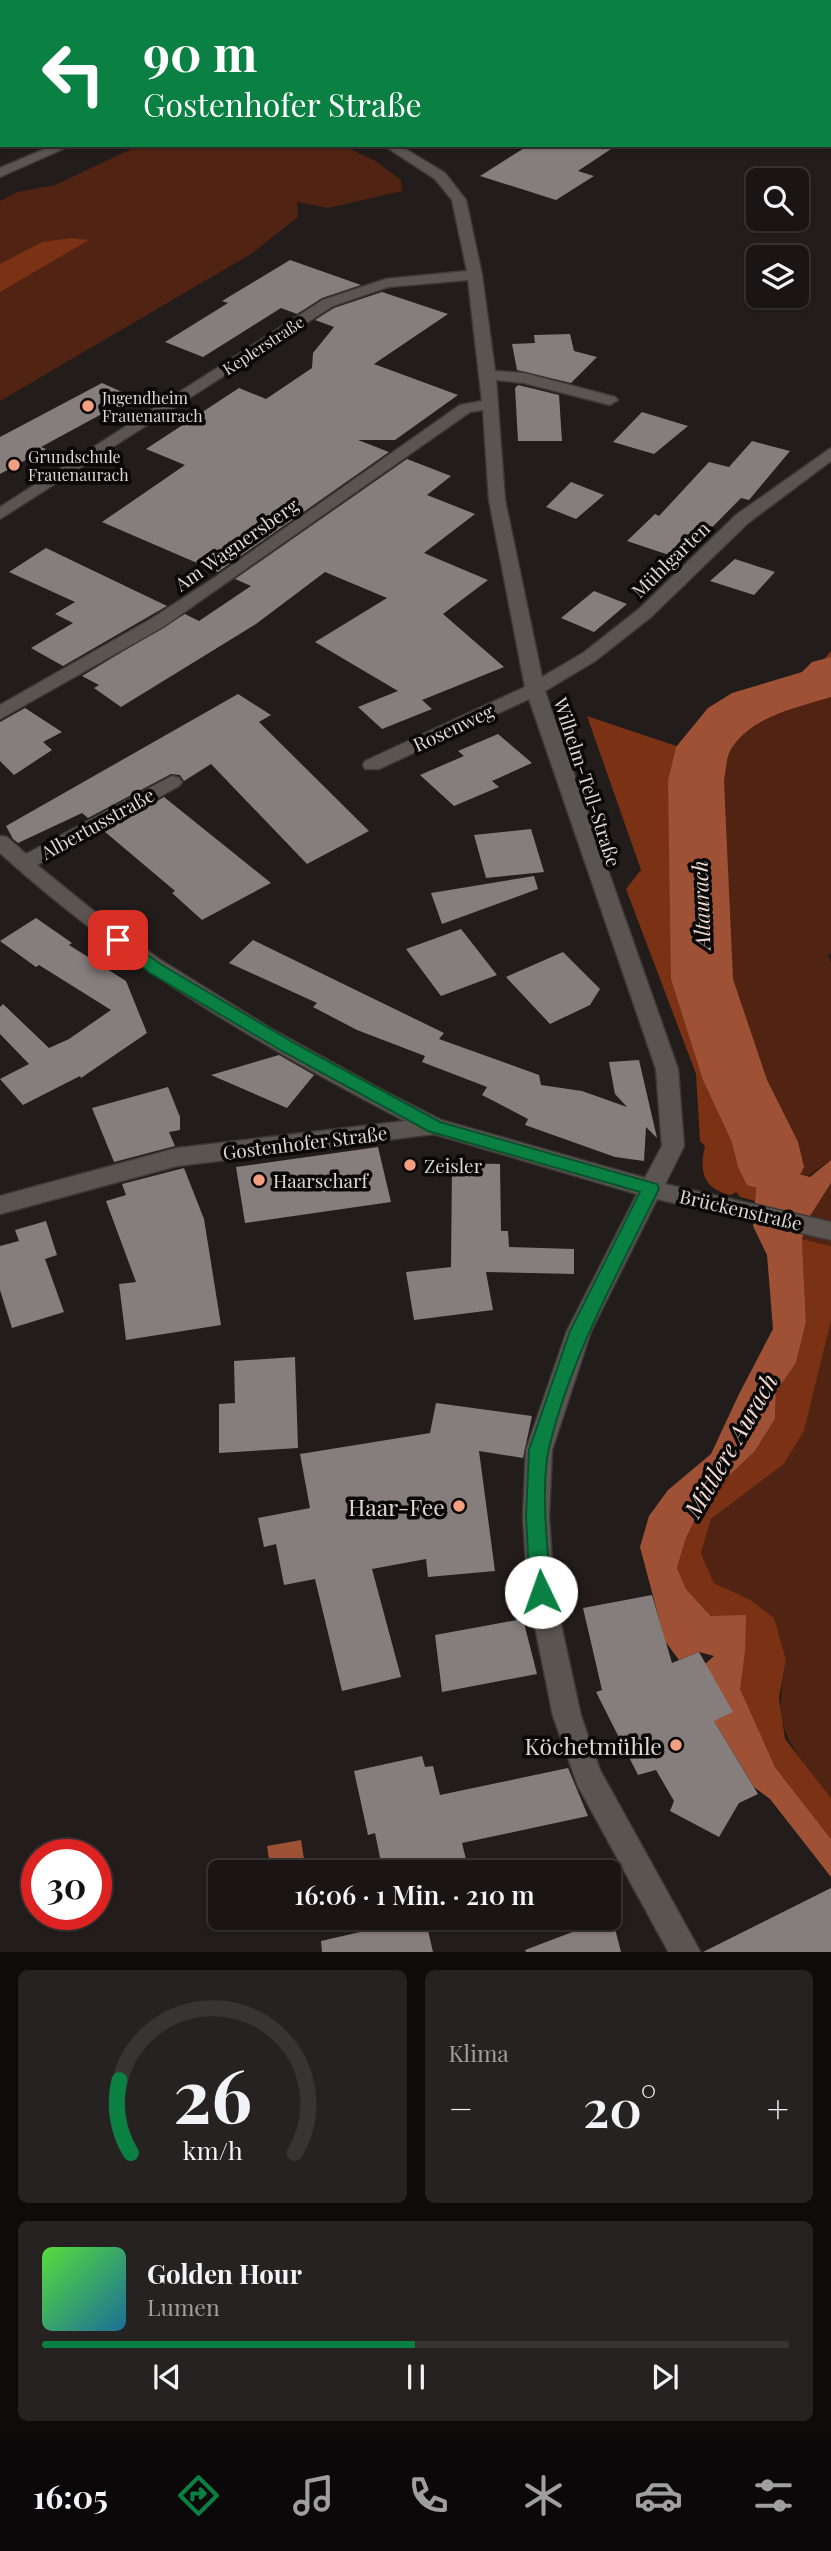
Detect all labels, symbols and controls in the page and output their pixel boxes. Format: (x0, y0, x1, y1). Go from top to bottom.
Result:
text: 90 m (143, 19, 257, 84)
icon: left (28, 28, 119, 119)
text: Gostenhofer Straße (143, 82, 422, 125)
map controls (746, 168, 809, 308)
button: search (746, 168, 809, 231)
button: layers (746, 245, 809, 308)
street label: Keplerstraße (218, 311, 308, 379)
place label: Jugendheim Frauenaurach (101, 387, 203, 426)
marker: Jugendheim Frauenaurach (80, 398, 96, 414)
place label: Grundschule Frauenaurach (28, 446, 129, 485)
marker: Grundschule Frauenaurach (6, 457, 22, 473)
street label: Am Wagnersberg (168, 492, 303, 597)
street label: Mühlgarten (625, 515, 715, 603)
street label: Wilhelm-Tell-Straße (548, 693, 628, 870)
street label: Rosenweg (408, 697, 498, 757)
street label: Albertusstraße (35, 781, 159, 865)
water label: Altaurach (684, 860, 716, 952)
pin (88, 910, 148, 970)
icon: arrive (99, 921, 137, 959)
street label: Gostenhofer Straße (221, 1119, 389, 1165)
place label: Zeisler (424, 1152, 483, 1178)
marker: Zeisler (402, 1157, 418, 1173)
place label: Haarscharf (273, 1167, 369, 1193)
marker: Haarscharf (251, 1172, 267, 1188)
street label: Brückenstraße (677, 1182, 805, 1236)
water label: Mittlere Aurach (675, 1367, 784, 1524)
place label: Haar-Fee (348, 1491, 445, 1522)
marker: Haar-Fee (451, 1498, 467, 1514)
position arrow (504, 1555, 578, 1629)
place label: Köchetmühle (525, 1730, 662, 1761)
marker: Köchetmühle (668, 1737, 684, 1753)
speed limit sign: 30 (21, 1839, 112, 1930)
text: 16:06 · 1 Min. · 210 m (294, 1877, 535, 1912)
text: Klima (449, 2037, 509, 2068)
text: 26 (173, 2044, 252, 2141)
text: 20° (583, 2072, 657, 2141)
text: − (449, 2082, 473, 2133)
text: + (767, 2082, 789, 2133)
text: km/h (182, 2132, 243, 2165)
text: Golden Hour (147, 2256, 302, 2291)
text: Lumen (147, 2291, 220, 2322)
icon: previous (148, 2358, 186, 2396)
icon: pause (397, 2358, 435, 2396)
icon: next (646, 2358, 684, 2396)
icon: directions (174, 2471, 223, 2520)
icon: music (289, 2471, 338, 2520)
icon: phone (404, 2471, 453, 2520)
icon: climate (519, 2471, 568, 2520)
icon: car (634, 2471, 683, 2520)
icon: filters (749, 2471, 798, 2520)
text: 16:05 (33, 2474, 108, 2517)

